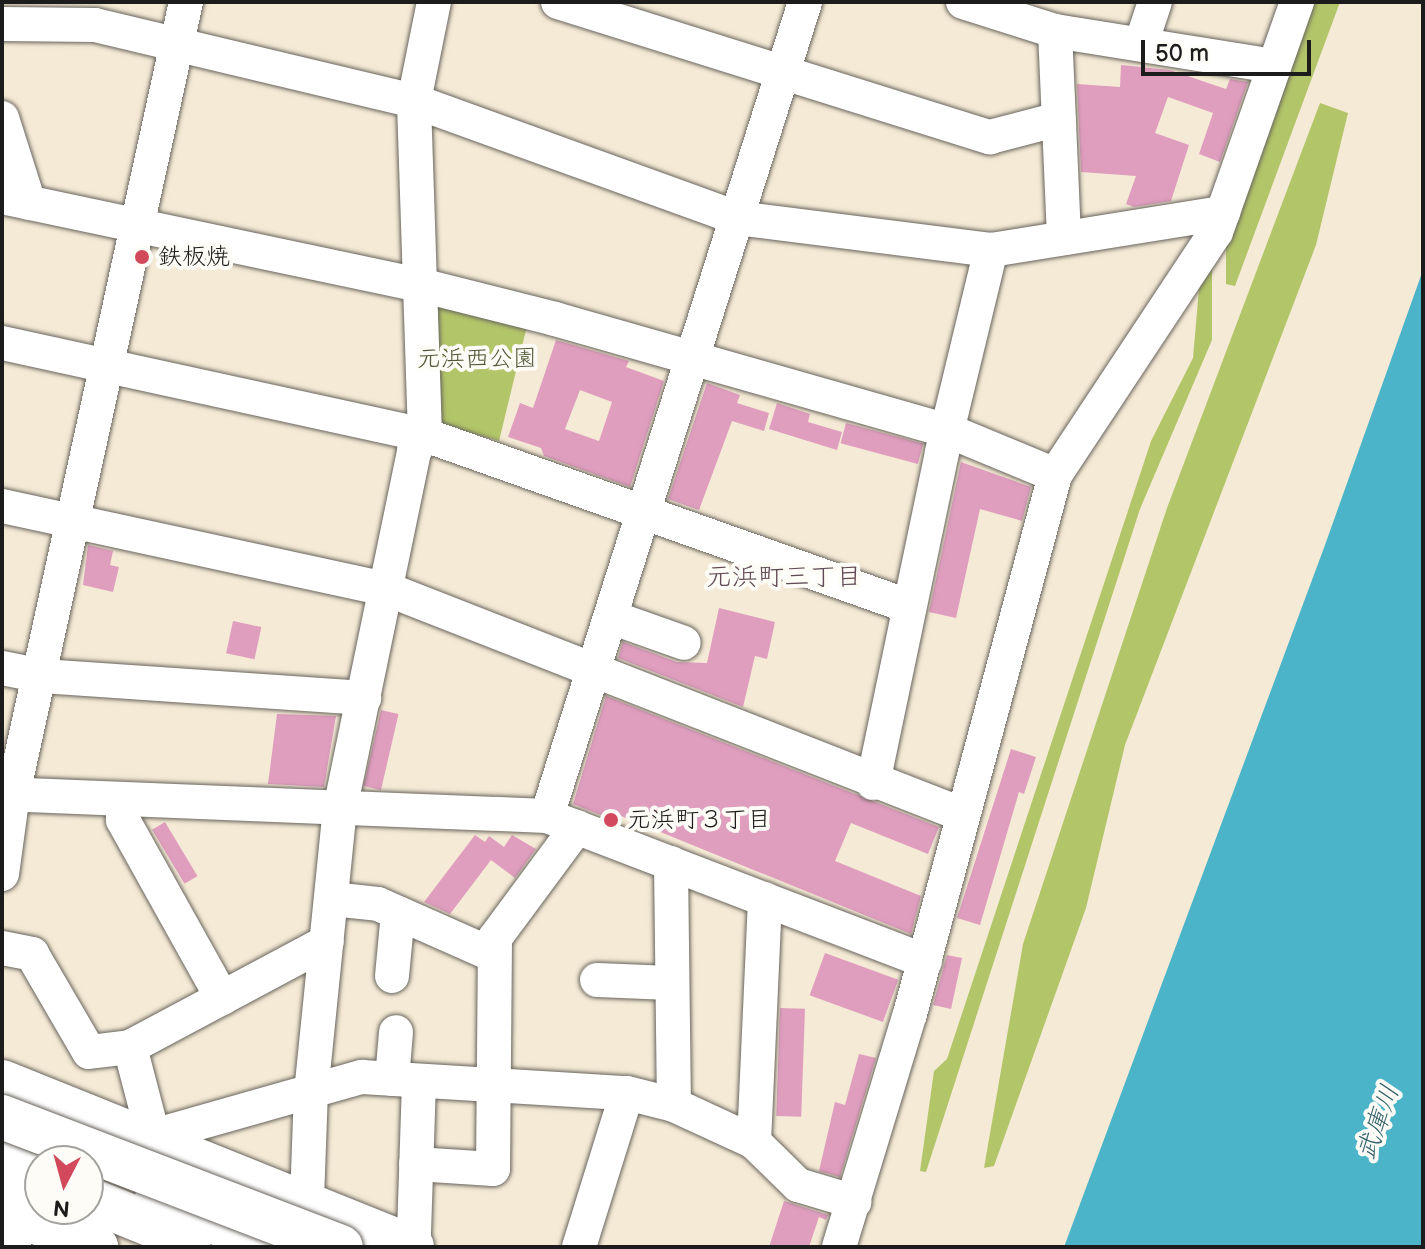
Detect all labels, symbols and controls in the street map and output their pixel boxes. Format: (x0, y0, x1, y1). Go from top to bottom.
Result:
scale bar (1145, 24, 1315, 74)
text: 50 m (1155, 39, 1209, 68)
place label: 鉄板焼 (158, 243, 230, 271)
marker: 鉄板焼 (133, 248, 151, 266)
park label: 元浜西公園 (417, 345, 537, 373)
district label: 元浜町三丁目 (706, 562, 862, 594)
place label: 元浜町３丁目 (627, 806, 771, 834)
marker: 元浜町３丁目 (602, 811, 620, 829)
water label: 武庫川 (1351, 1081, 1407, 1165)
north arrow (24, 1145, 104, 1225)
text: N (52, 1193, 71, 1222)

